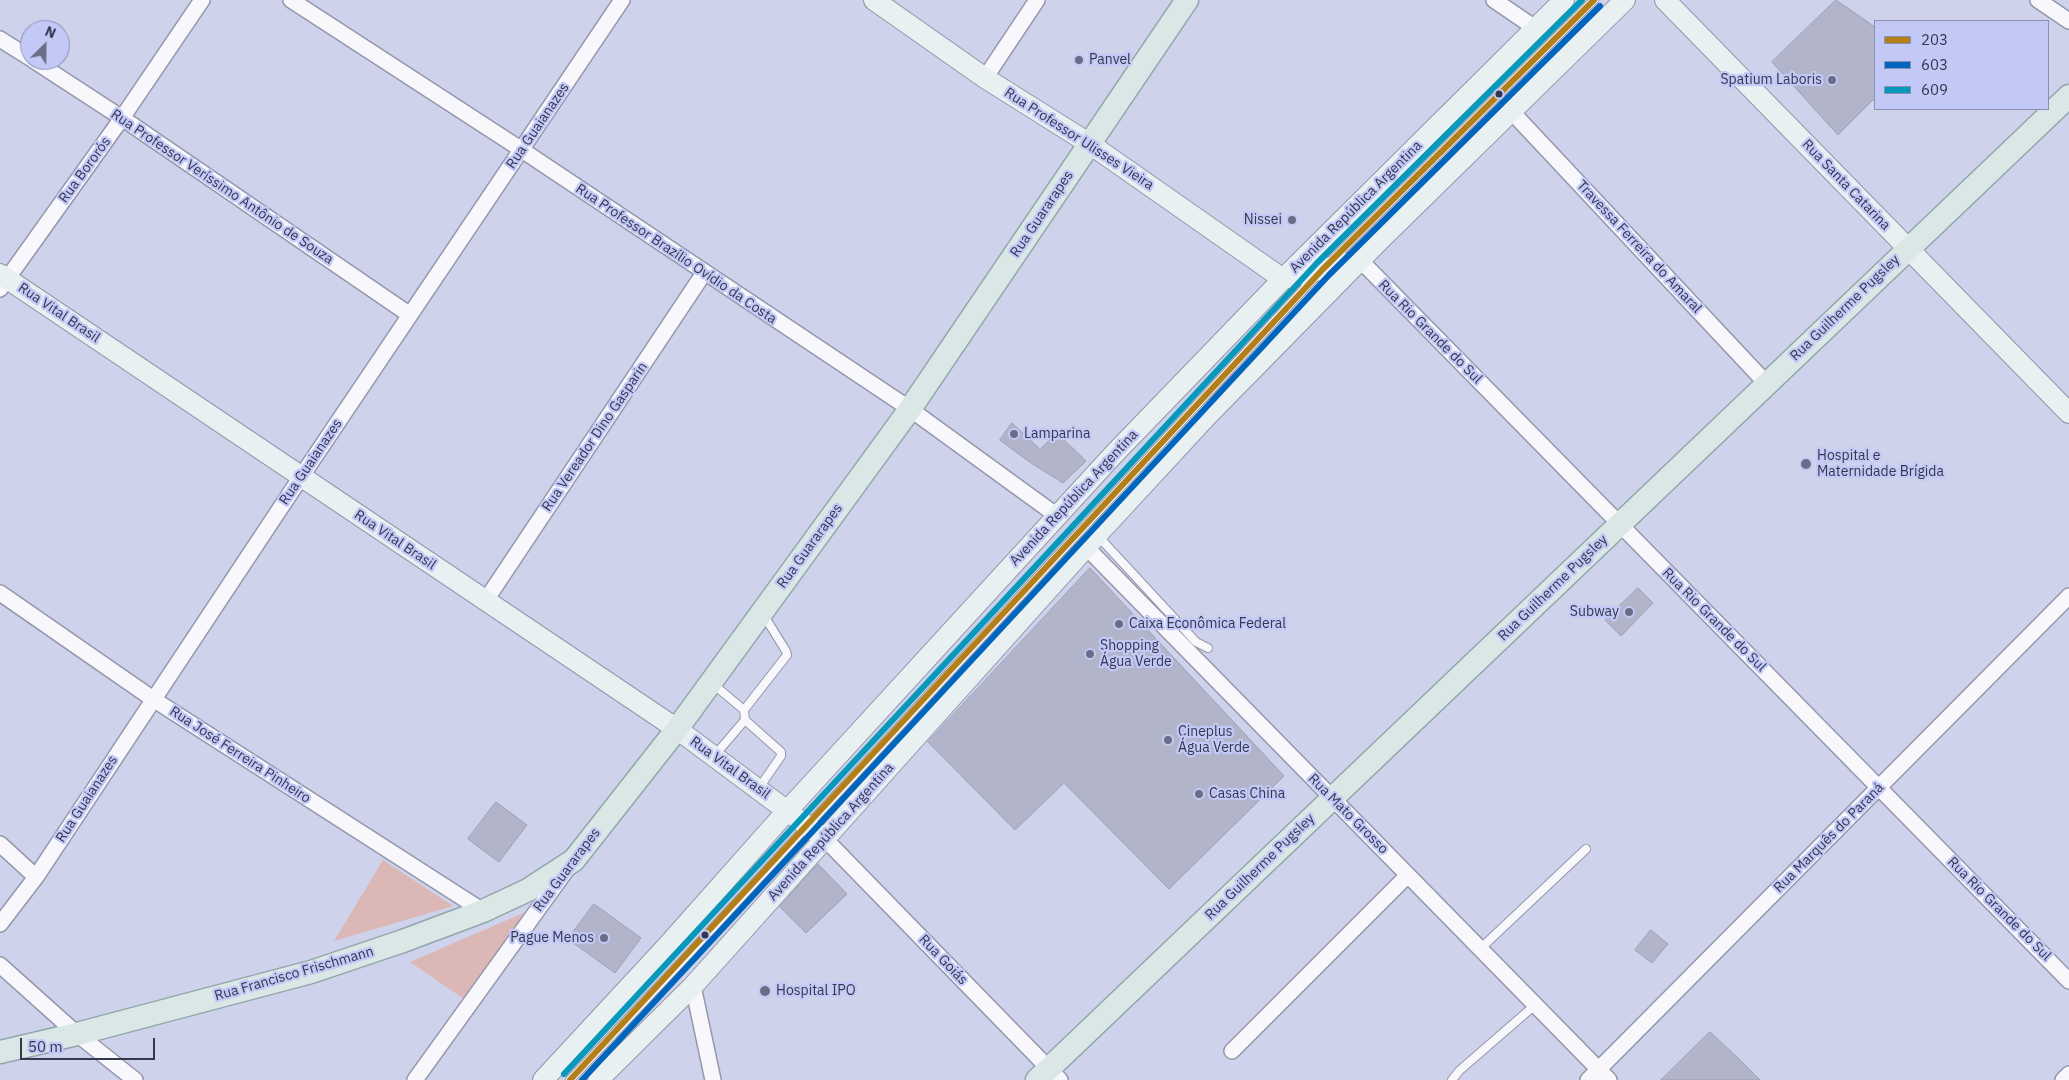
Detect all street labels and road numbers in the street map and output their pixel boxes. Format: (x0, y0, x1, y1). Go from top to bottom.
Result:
street label: Rua Guaianazes (503, 80, 573, 172)
street label: Rua Professor Ulisses Vieira (1001, 84, 1157, 194)
street label: Rua Professor Veríssimo Antônio de Souza (107, 106, 337, 268)
street label: Rua Bororós (55, 134, 115, 206)
street label: Rua Santa Catarina (1798, 136, 1894, 234)
street label: Avenida República Argentina (1286, 137, 1426, 277)
street label: Rua Guararapes (1007, 168, 1077, 260)
street label: Travessa Ferreira do Amaral (1573, 177, 1705, 317)
street label: Rua Professor Brazílio Ovídio da Costa (572, 180, 780, 328)
street label: Rua Guilherme Pugsley (1787, 251, 1903, 365)
street label: Rua Rio Grande do Sul (1375, 277, 1485, 387)
street label: Rua Vital Brasil (15, 279, 103, 347)
street label: Rua Vereador Dino Gasparin (539, 359, 651, 515)
street label: Rua Guaianazes (276, 416, 346, 508)
street label: Avenida República Argentina (1007, 427, 1141, 569)
street label: Rua Guararapes (774, 500, 846, 592)
street label: Rua Vital Brasil (351, 506, 439, 574)
street label: Rua Guilherme Pugsley (1495, 531, 1611, 645)
street label: Rua Rio Grande do Sul (1659, 565, 1769, 675)
street label: Rua José Ferreira Pinheiro (166, 703, 314, 807)
street label: Rua Vital Brasil (687, 733, 773, 803)
street label: Rua Guaianazes (53, 752, 121, 846)
street label: Avenida República Argentina (765, 760, 897, 904)
street label: Rua Mato Grosso (1304, 770, 1392, 858)
street label: Rua Marquês do Paraná (1771, 780, 1887, 896)
street label: Rua Guilherme Pugsley (1202, 810, 1318, 924)
street label: Rua Guararapes (530, 825, 604, 915)
street label: Rua Rio Grande do Sul (1944, 854, 2054, 964)
street label: Rua Goiás (915, 931, 971, 989)
street label: Rua Francisco Frischmann (212, 943, 376, 1005)

